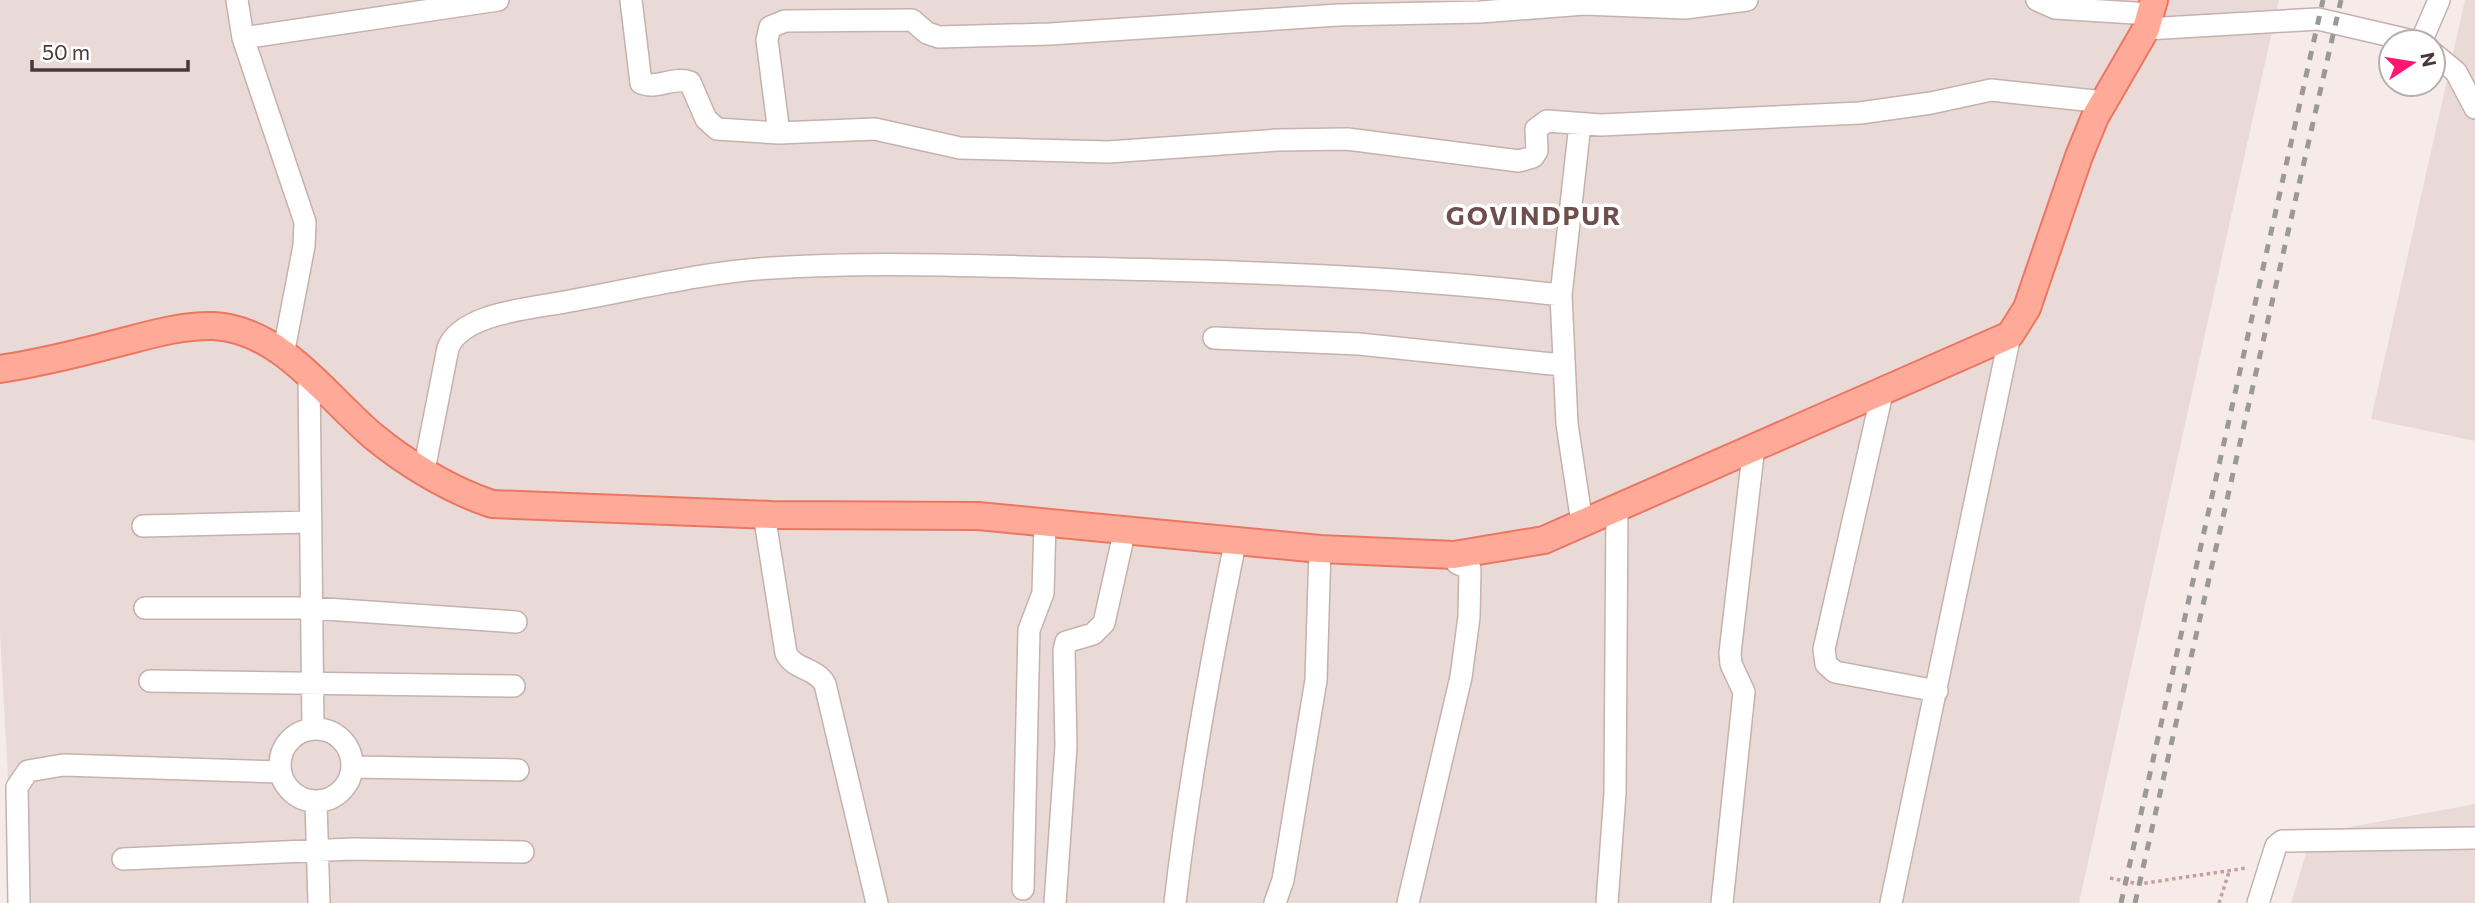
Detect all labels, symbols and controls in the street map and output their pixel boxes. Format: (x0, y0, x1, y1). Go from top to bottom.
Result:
scale bar (32, 28, 187, 72)
north arrow (2377, 28, 2447, 98)
text: 50 m (42, 39, 90, 64)
text: N (2416, 50, 2442, 69)
district label: GOVINDPUR (1446, 199, 1622, 230)

